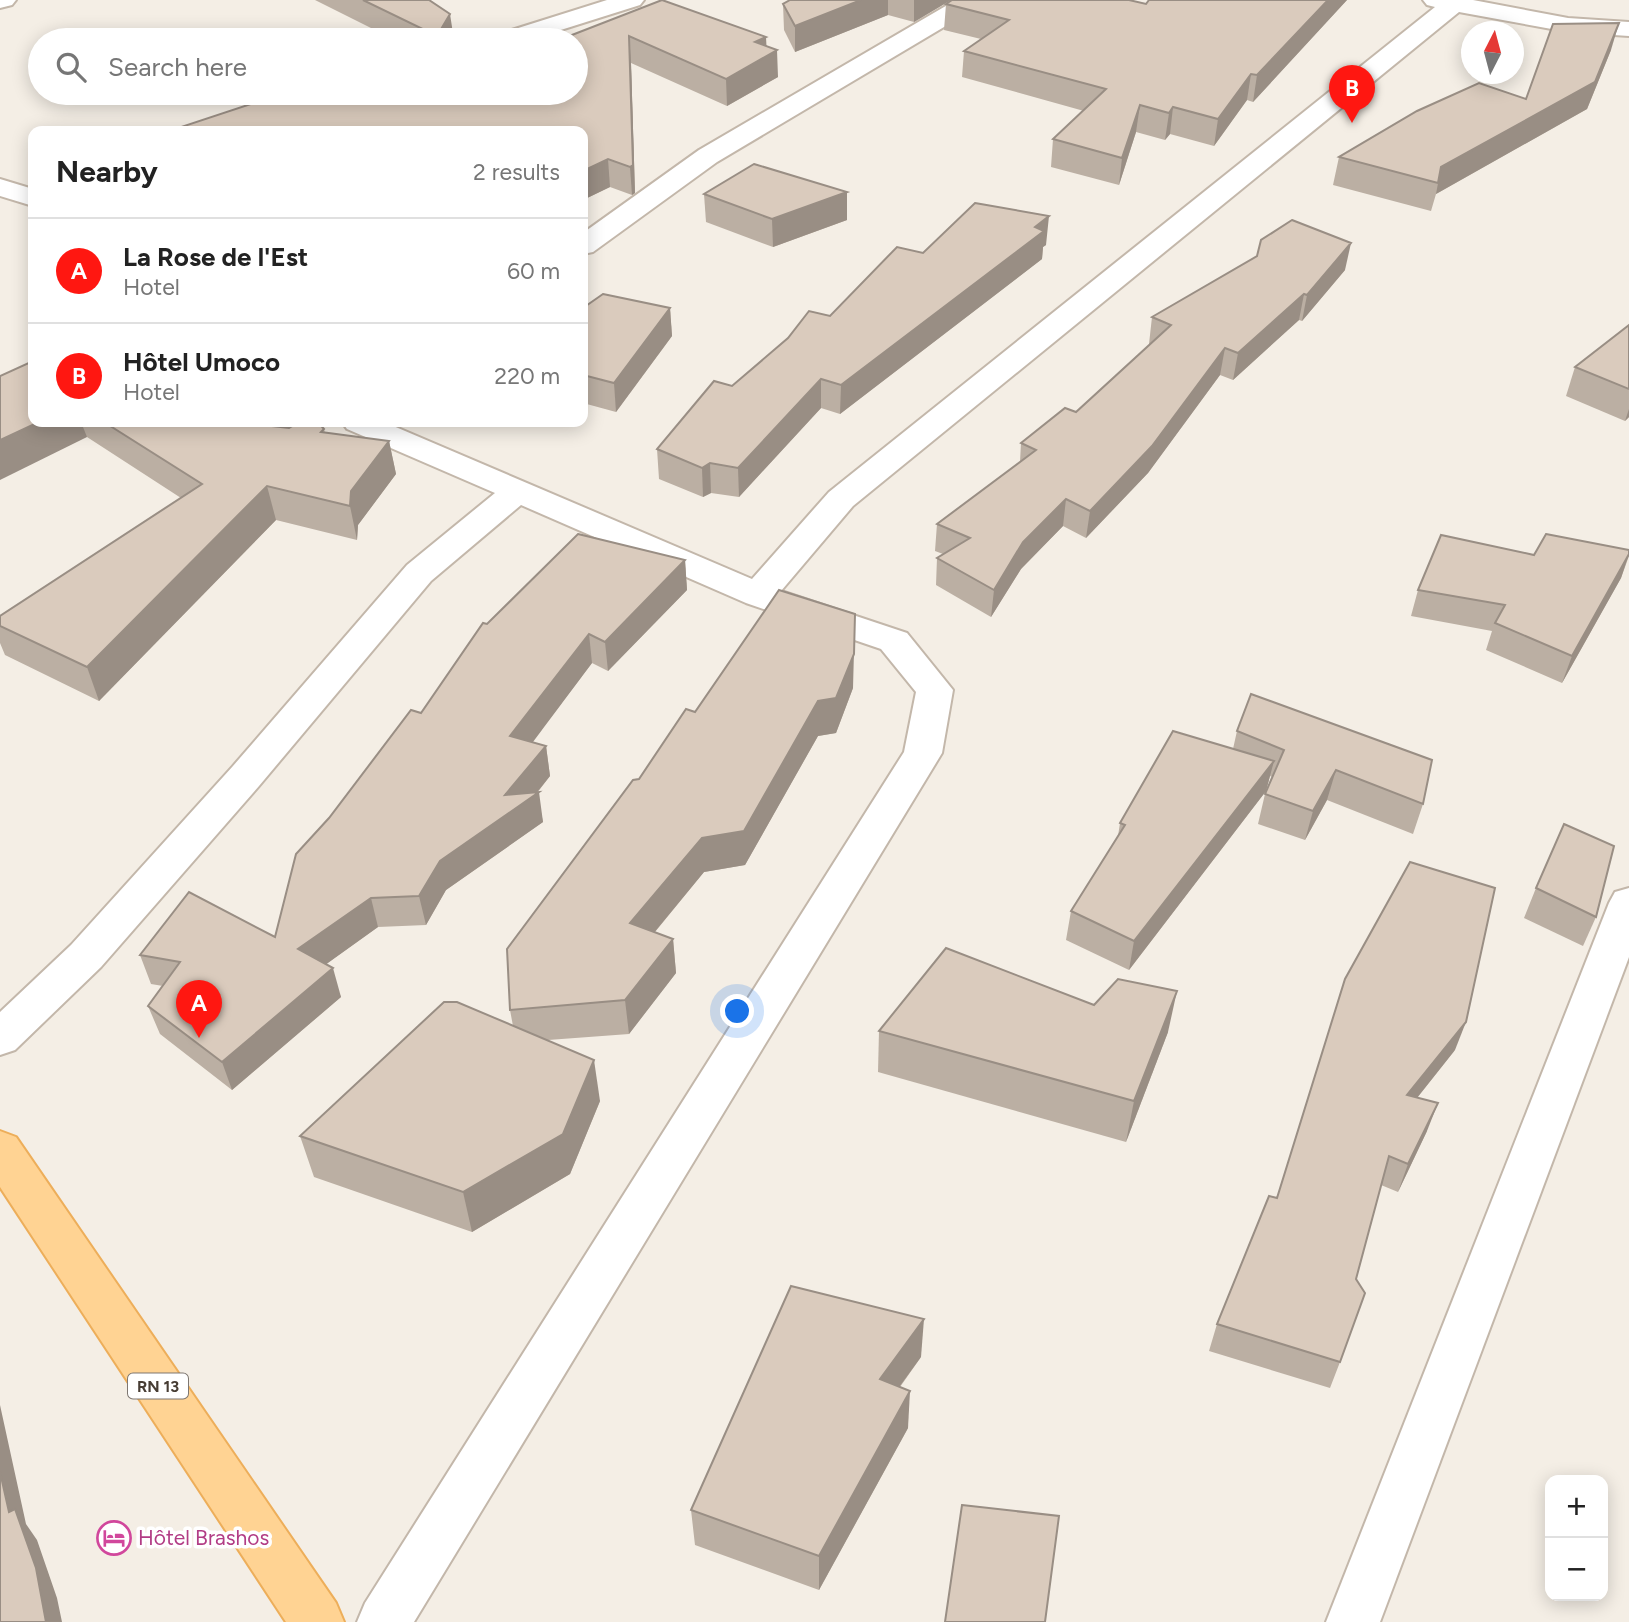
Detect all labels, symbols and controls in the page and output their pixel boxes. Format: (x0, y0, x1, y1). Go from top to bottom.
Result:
north arrow (1461, 21, 1524, 84)
search box (28, 28, 588, 105)
icon: search (52, 48, 90, 86)
text: Search here (108, 51, 247, 83)
pin: B (1329, 65, 1375, 123)
text: Nearby (56, 153, 158, 190)
text: 2 results (473, 158, 560, 186)
text: La Rose de l'Est (123, 241, 308, 273)
text: A (71, 257, 87, 285)
text: 60 m (507, 257, 560, 285)
text: Hotel (123, 273, 180, 301)
text: Hôtel Umoco (123, 346, 280, 378)
text: B (72, 362, 86, 390)
text: 220 m (494, 362, 560, 390)
text: Hotel (123, 378, 180, 406)
pin: A (176, 980, 222, 1038)
your location (720, 994, 754, 1028)
road number: RN 13 (128, 1374, 188, 1398)
map controls (1545, 1475, 1608, 1601)
button: + (1545, 1475, 1608, 1538)
hotel icon: Hôtel Brashos (95, 1519, 133, 1557)
place label: Hôtel Brashos (138, 1525, 269, 1550)
button: − (1545, 1538, 1608, 1601)

